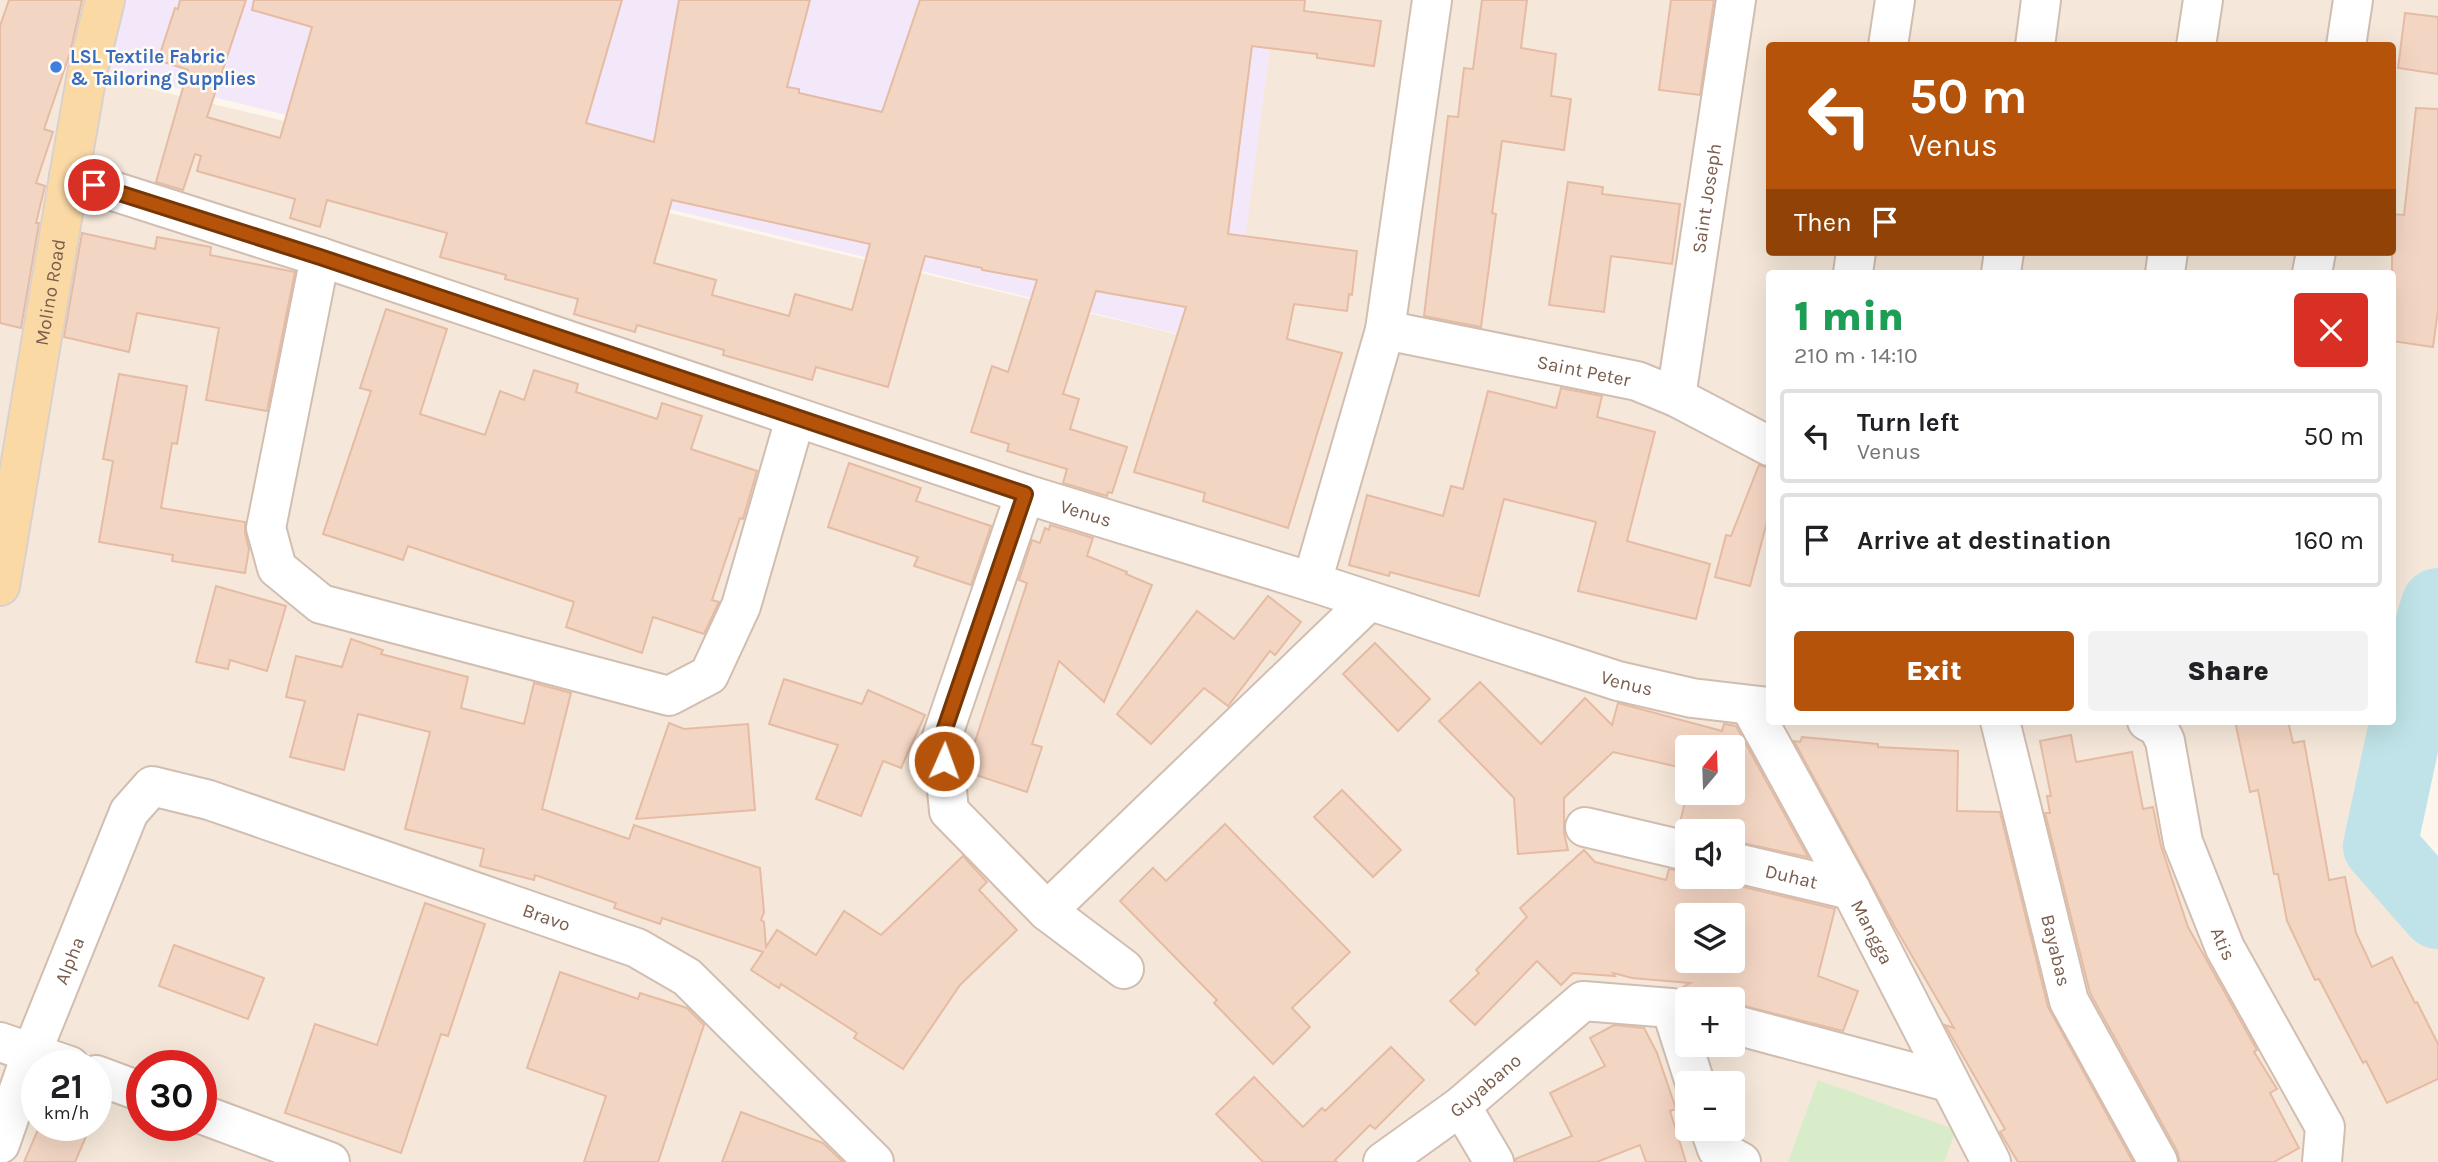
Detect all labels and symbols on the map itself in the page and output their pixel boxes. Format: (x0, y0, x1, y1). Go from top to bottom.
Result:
place label: LSL Textile Fabric & Tailoring Supplies (70, 46, 256, 90)
marker: LSL Textile Fabric & Tailoring Supplies (48, 59, 64, 75)
street label: Saint Joseph (1688, 142, 1726, 255)
pin (64, 155, 124, 215)
street label: Molino Road (31, 237, 70, 347)
street label: Saint Peter (1535, 351, 1633, 391)
street label: Venus (1057, 495, 1114, 532)
street label: Venus (1598, 666, 1655, 701)
position arrow (907, 724, 981, 798)
north arrow (1675, 735, 1745, 805)
street label: Duhat (1763, 860, 1820, 894)
street label: Mangga (1846, 896, 1897, 968)
street label: Bravo (520, 899, 573, 936)
street label: Bayabas (2036, 912, 2075, 989)
street label: Atis (2206, 924, 2240, 964)
street label: Alpha (50, 934, 89, 988)
street label: Guyabano (1446, 1049, 1526, 1122)
speed limit sign: 30 (126, 1050, 217, 1141)

